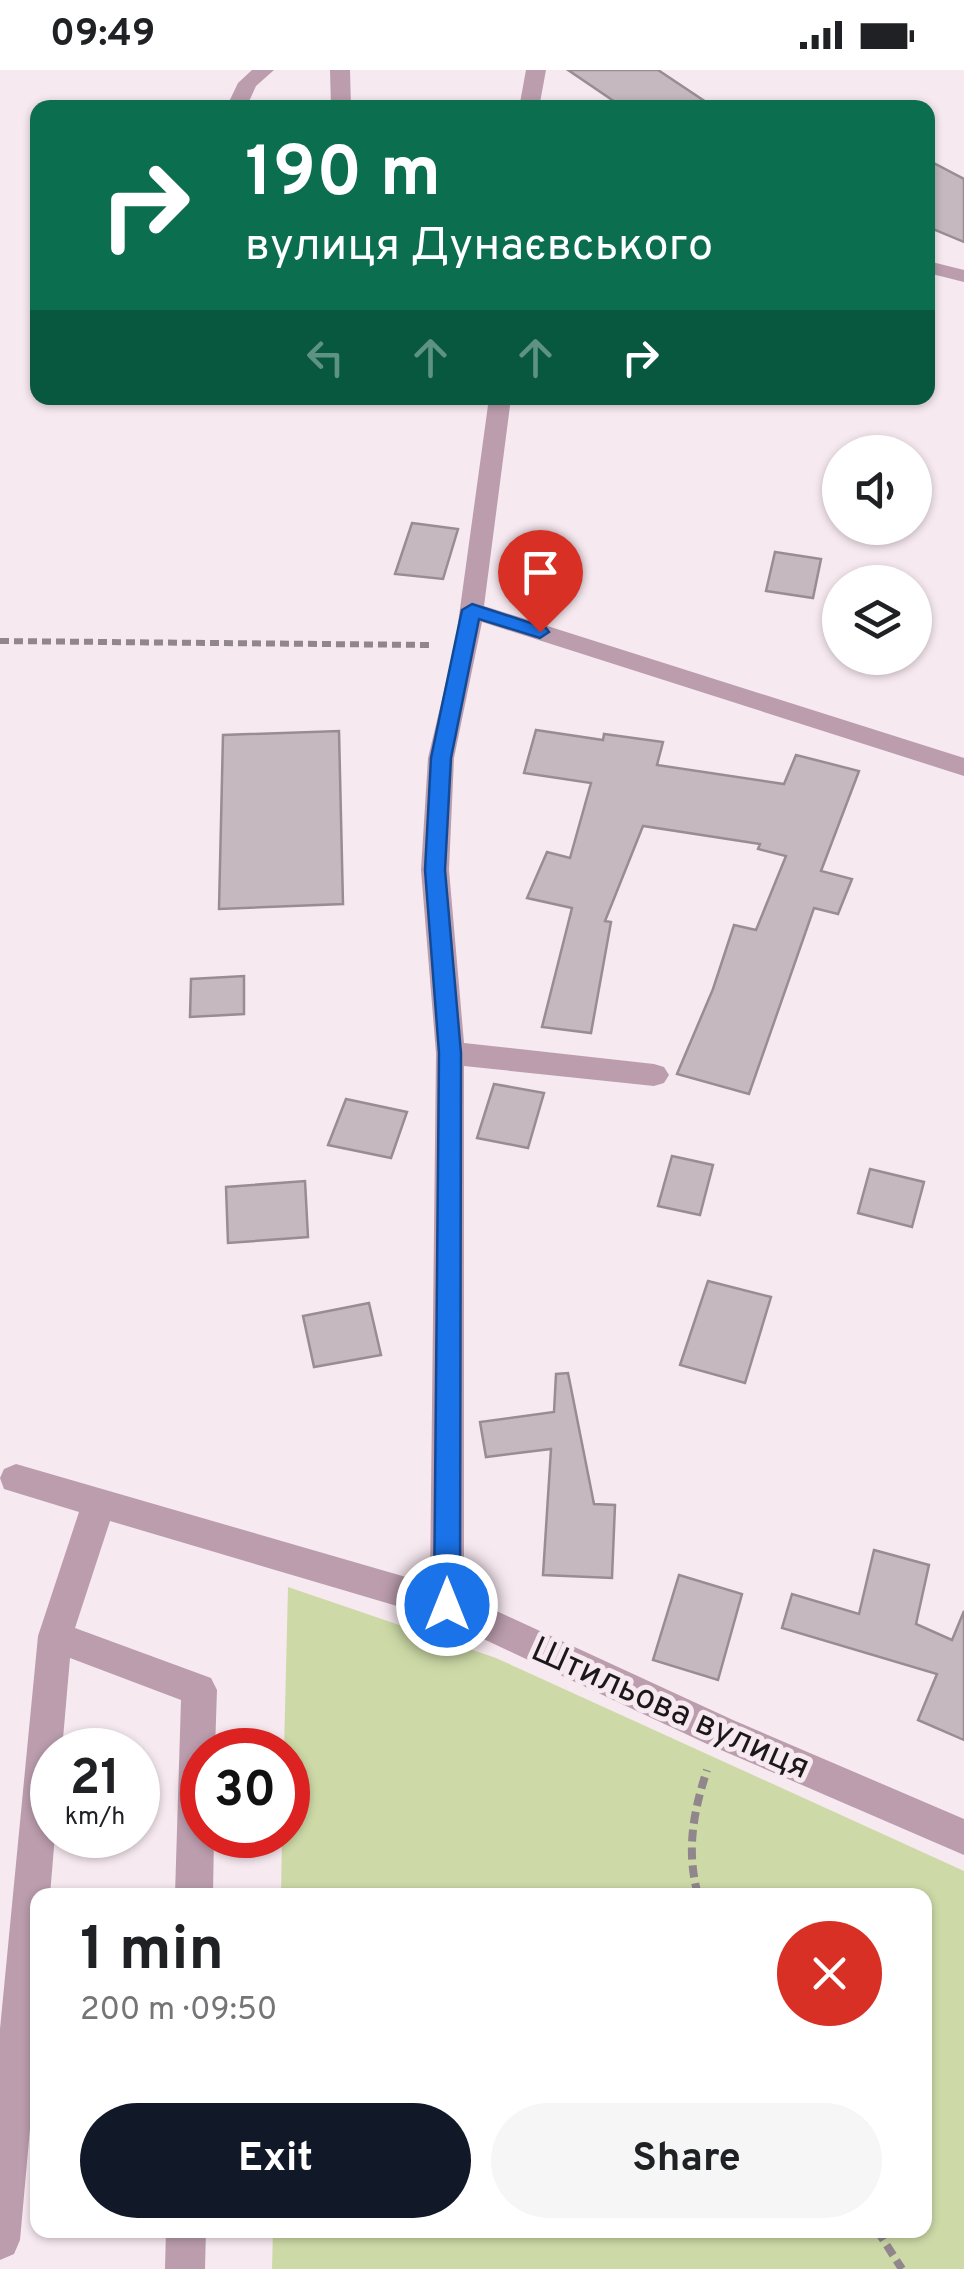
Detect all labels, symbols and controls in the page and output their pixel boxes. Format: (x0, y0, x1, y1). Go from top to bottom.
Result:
text: 09:49 (50, 11, 155, 60)
text: 190 m (245, 132, 441, 221)
icon: right (80, 140, 210, 270)
text: вулиця Дунаєвського (245, 219, 713, 276)
icon: left (298, 330, 353, 385)
icon: ahead (403, 330, 458, 385)
icon: ahead (508, 330, 563, 385)
icon: right (613, 330, 668, 385)
map controls (822, 435, 932, 675)
button: sound (822, 435, 932, 545)
pin (498, 530, 583, 633)
icon: arrive (513, 545, 568, 600)
button: layers (822, 565, 932, 675)
position arrow (395, 1553, 499, 1657)
street label: Штильова вулиця (524, 1629, 816, 1791)
speed limit sign: 30 (180, 1728, 310, 1858)
text: 21 (70, 1749, 120, 1812)
text: km/h (65, 1802, 125, 1834)
text: 1 min (80, 1915, 224, 1991)
button: close (777, 1921, 882, 2026)
text: 200 m · 09:50 (80, 1991, 277, 2031)
button: Exit (80, 2103, 471, 2218)
button: Share (491, 2103, 882, 2218)

